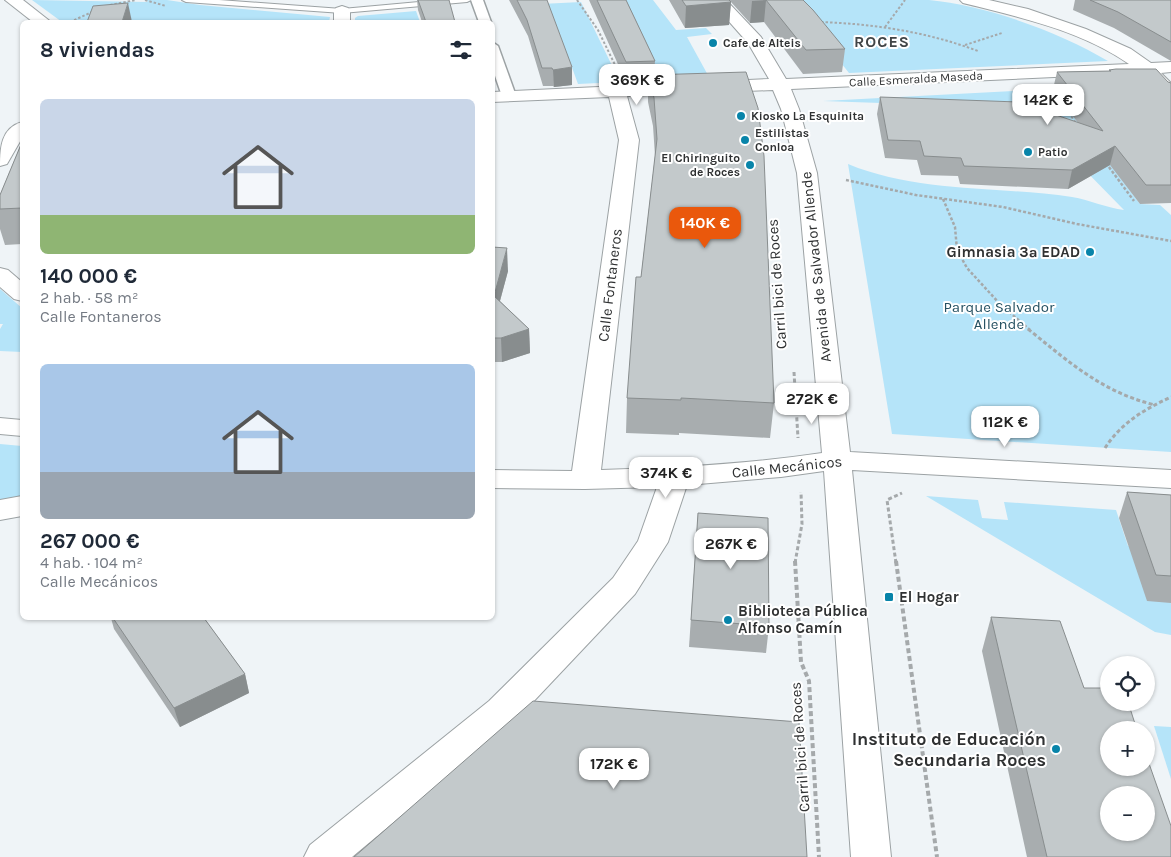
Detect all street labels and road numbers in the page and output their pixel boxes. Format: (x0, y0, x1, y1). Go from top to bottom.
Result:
street label: Calle Esmeralda Maseda (849, 69, 983, 89)
street label: Avenida de Salvador Allende (797, 171, 835, 363)
street label: Carril bici de Roces (763, 218, 791, 350)
street label: Calle Fontaneros (594, 227, 626, 343)
street label: Calle Mecánicos (731, 452, 843, 482)
street label: Carril bici de Roces (786, 681, 814, 813)

